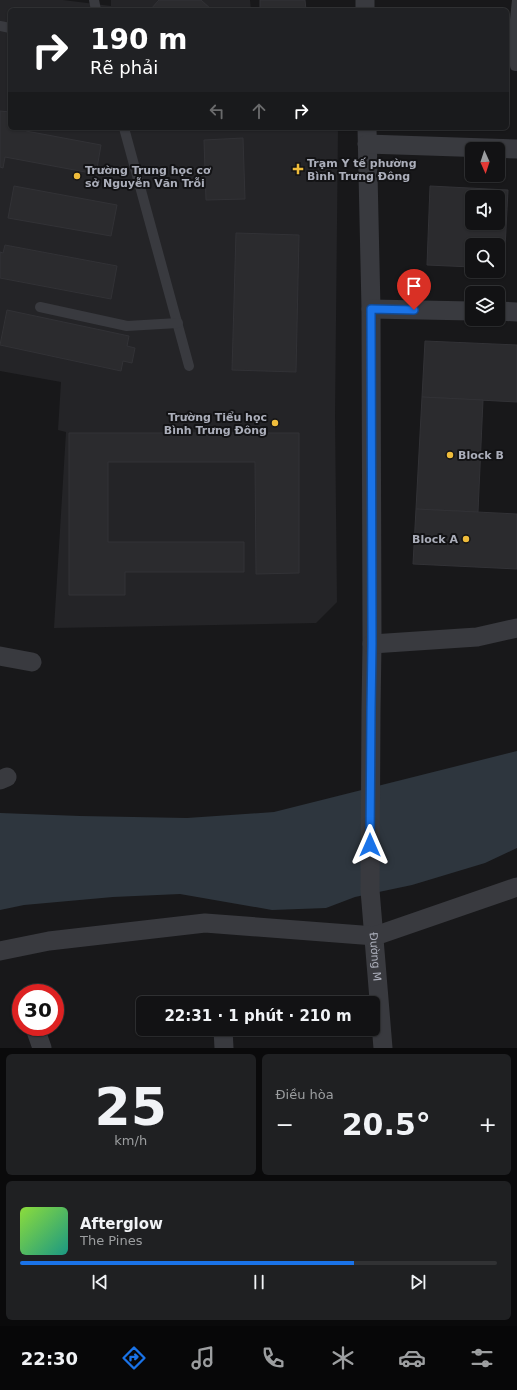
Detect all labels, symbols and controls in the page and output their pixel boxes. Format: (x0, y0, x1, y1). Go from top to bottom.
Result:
text: 190 m (90, 23, 187, 56)
icon: right (24, 24, 76, 76)
text: Rẽ phải (90, 57, 158, 78)
icon: left (206, 100, 228, 122)
icon: ahead (248, 100, 270, 122)
icon: right (290, 100, 312, 122)
north arrow (465, 142, 505, 182)
map controls (465, 142, 505, 326)
place label: Trạm Y tế phường Bình Trưng Đông (307, 157, 417, 183)
marker: Trạm Y tế phường Bình Trưng Đông (292, 163, 304, 175)
place label: Trường Trung học cơ sở Nguyễn Văn Trỗi (85, 164, 211, 190)
marker: Trường Trung học cơ sở Nguyễn Văn Trỗi (72, 171, 82, 181)
button: sound (465, 190, 505, 230)
button: search (465, 238, 505, 278)
pin (397, 269, 431, 310)
icon: arrive (403, 275, 425, 297)
button: layers (465, 286, 505, 326)
place label: Trường Tiểu học Bình Trưng Đông (164, 411, 267, 437)
marker: Trường Tiểu học Bình Trưng Đông (270, 418, 280, 428)
place label: Block B (458, 449, 504, 462)
marker: Block B (445, 450, 455, 460)
place label: Block A (412, 533, 458, 546)
marker: Block A (461, 534, 471, 544)
position arrow (349, 824, 391, 866)
street label: Đường M (366, 932, 383, 982)
speed limit sign: 30 (12, 984, 64, 1036)
text: 22:31 · 1 phút · 210 m (164, 1007, 352, 1025)
text: 25 (95, 1077, 167, 1137)
text: Điều hòa (276, 1087, 334, 1102)
text: 20.5° (342, 1107, 431, 1142)
text: − (276, 1112, 294, 1137)
text: + (479, 1112, 497, 1137)
text: km/h (114, 1133, 147, 1148)
text: Afterglow (80, 1215, 163, 1233)
text: The Pines (80, 1233, 143, 1248)
icon: previous (89, 1271, 111, 1293)
icon: pause (248, 1271, 270, 1293)
icon: next (407, 1271, 429, 1293)
icon: directions (120, 1344, 148, 1372)
icon: music (189, 1344, 217, 1372)
icon: phone (259, 1344, 287, 1372)
icon: climate (329, 1344, 357, 1372)
icon: car (398, 1344, 426, 1372)
icon: filters (468, 1344, 496, 1372)
text: 22:30 (21, 1348, 78, 1369)

